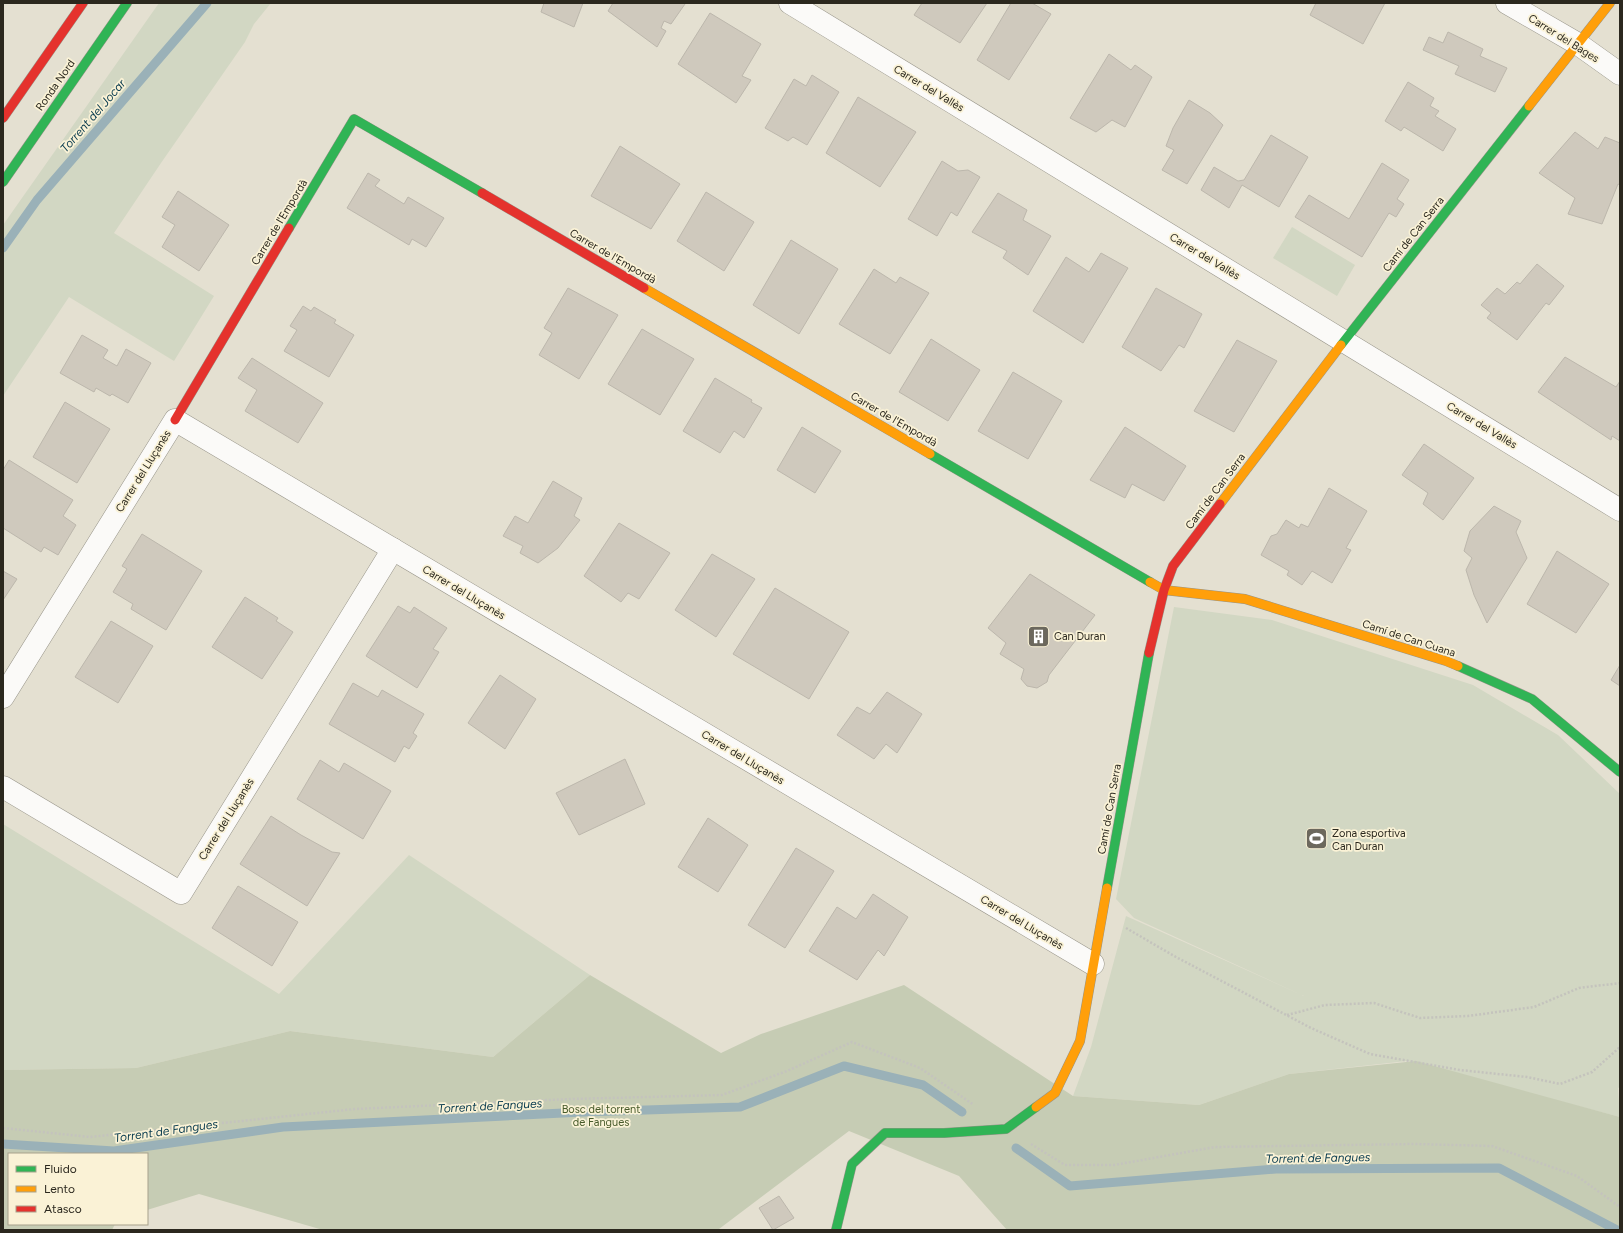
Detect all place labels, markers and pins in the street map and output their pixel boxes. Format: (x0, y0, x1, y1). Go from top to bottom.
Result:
building icon: Can Duran (1025, 623, 1051, 649)
place label: Can Duran (1054, 630, 1106, 643)
sports icon: Zona esportiva Can Duran (1304, 826, 1330, 852)
place label: Zona esportiva Can Duran (1332, 827, 1406, 853)

